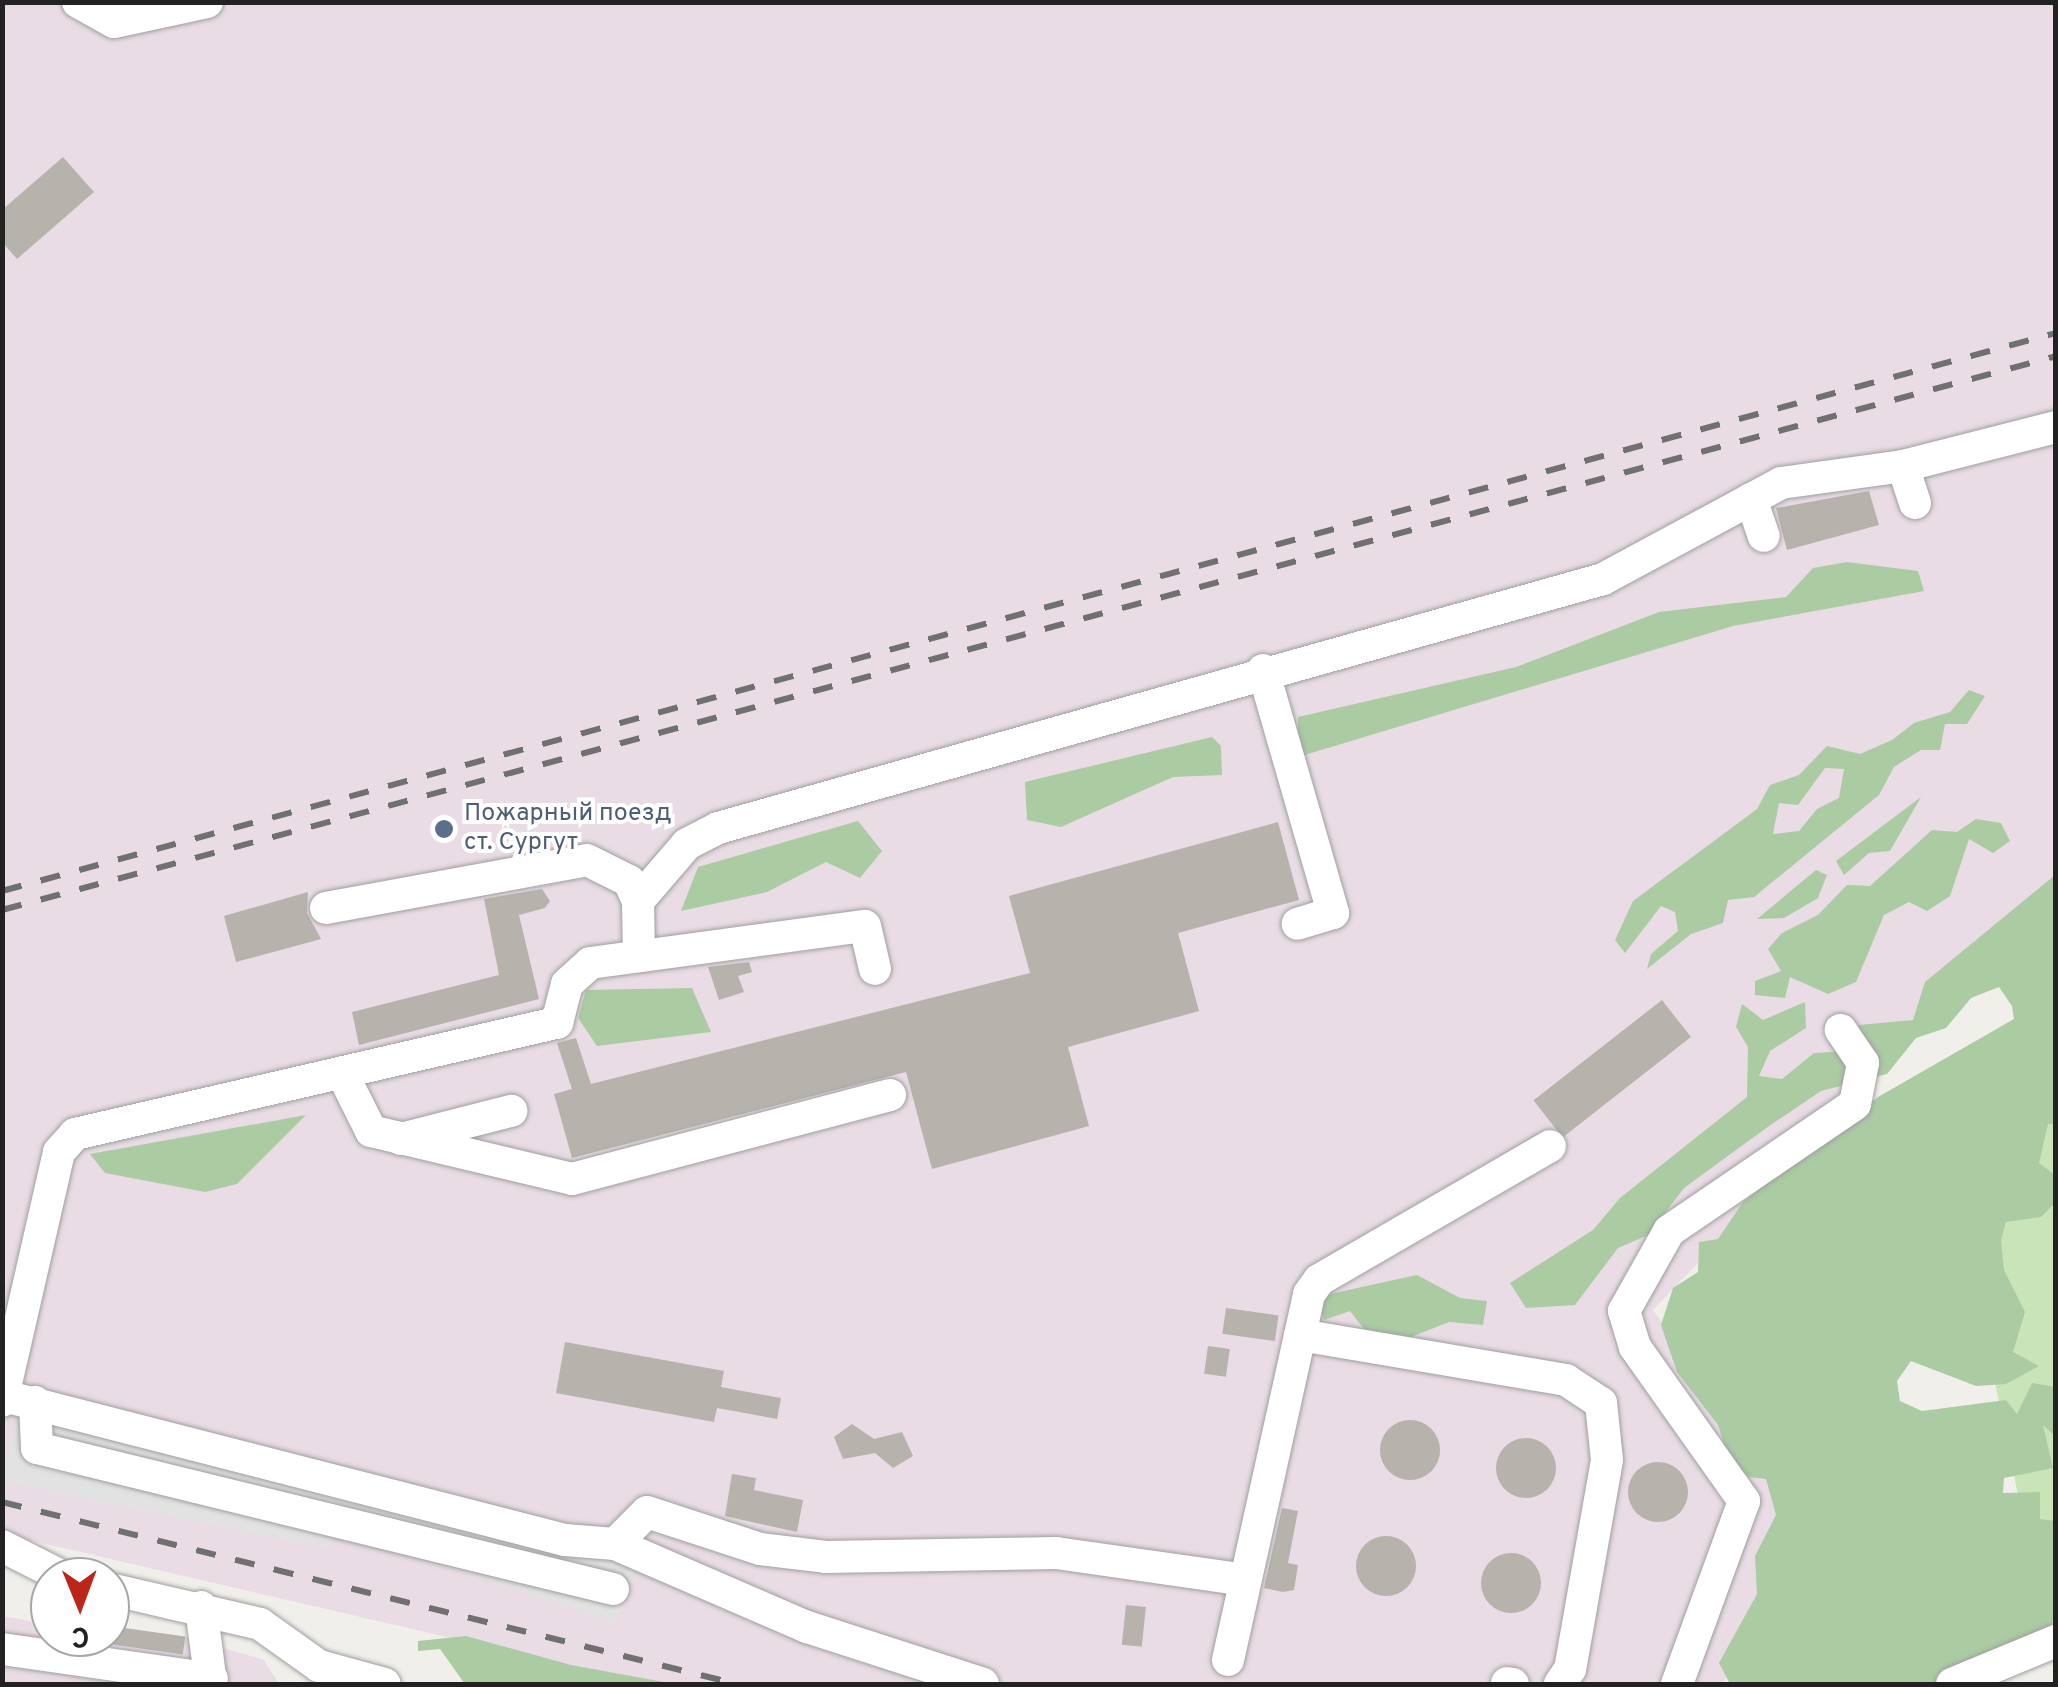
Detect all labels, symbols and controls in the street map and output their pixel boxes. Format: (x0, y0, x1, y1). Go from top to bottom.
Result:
place label: Пожарный поезд ст. Сургут (464, 800, 672, 859)
marker: Пожарный поезд ст. Сургут (433, 818, 455, 840)
north arrow (30, 1557, 130, 1657)
text: С (71, 1617, 90, 1653)

